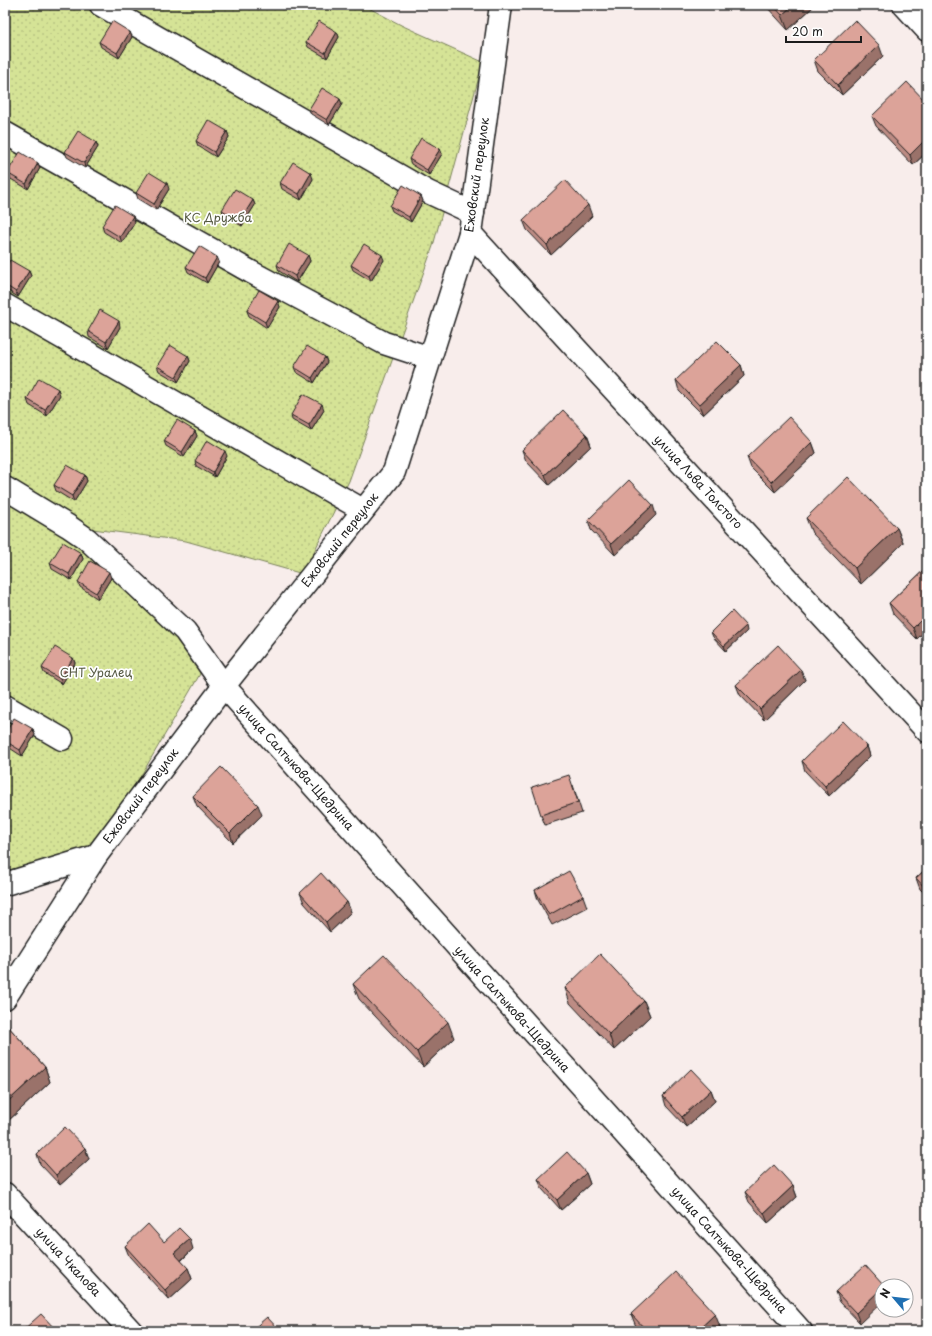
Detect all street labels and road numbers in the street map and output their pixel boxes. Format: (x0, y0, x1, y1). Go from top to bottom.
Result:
street label: Ежовский переулок (459, 115, 493, 233)
street label: улица Льва Толстого (650, 430, 747, 533)
street label: Ежовский переулок (296, 488, 382, 591)
street label: улица Салтыкова-Щедрина (235, 699, 359, 834)
street label: Ежовский переулок (98, 743, 183, 847)
street label: улица Салтыкова-Щедрина (451, 941, 575, 1076)
street label: улица Салтыкова-Щедрина (668, 1182, 792, 1317)
street label: улица Чкалова (32, 1223, 106, 1300)

